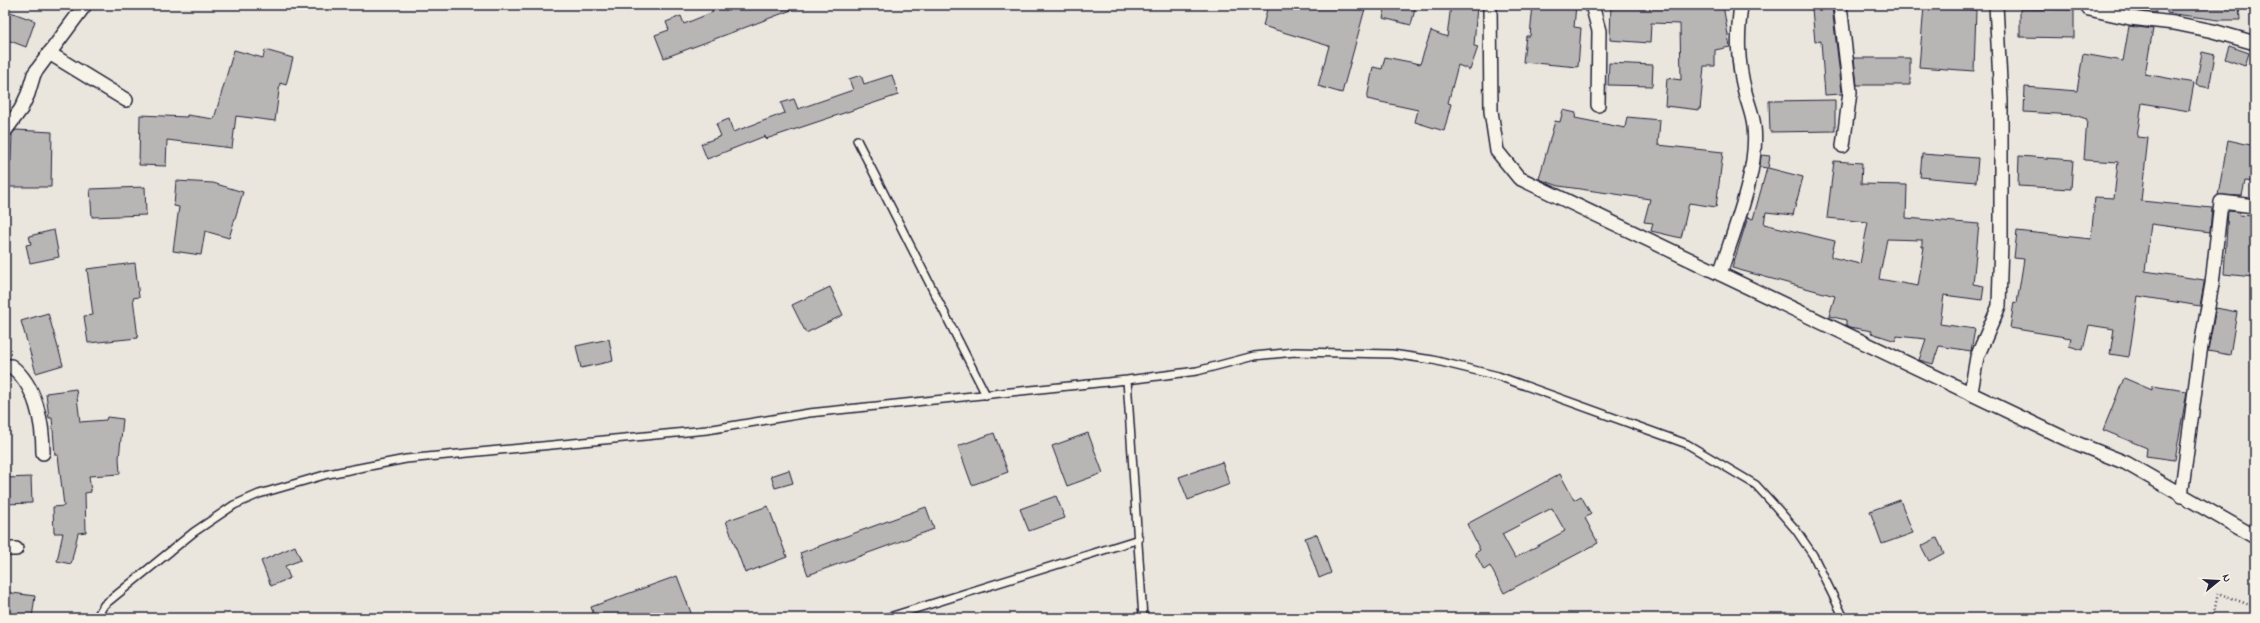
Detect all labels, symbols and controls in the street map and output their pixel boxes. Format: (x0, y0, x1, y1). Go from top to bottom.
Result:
north arrow (2198, 561, 2238, 601)
text: N (2218, 572, 2235, 584)

